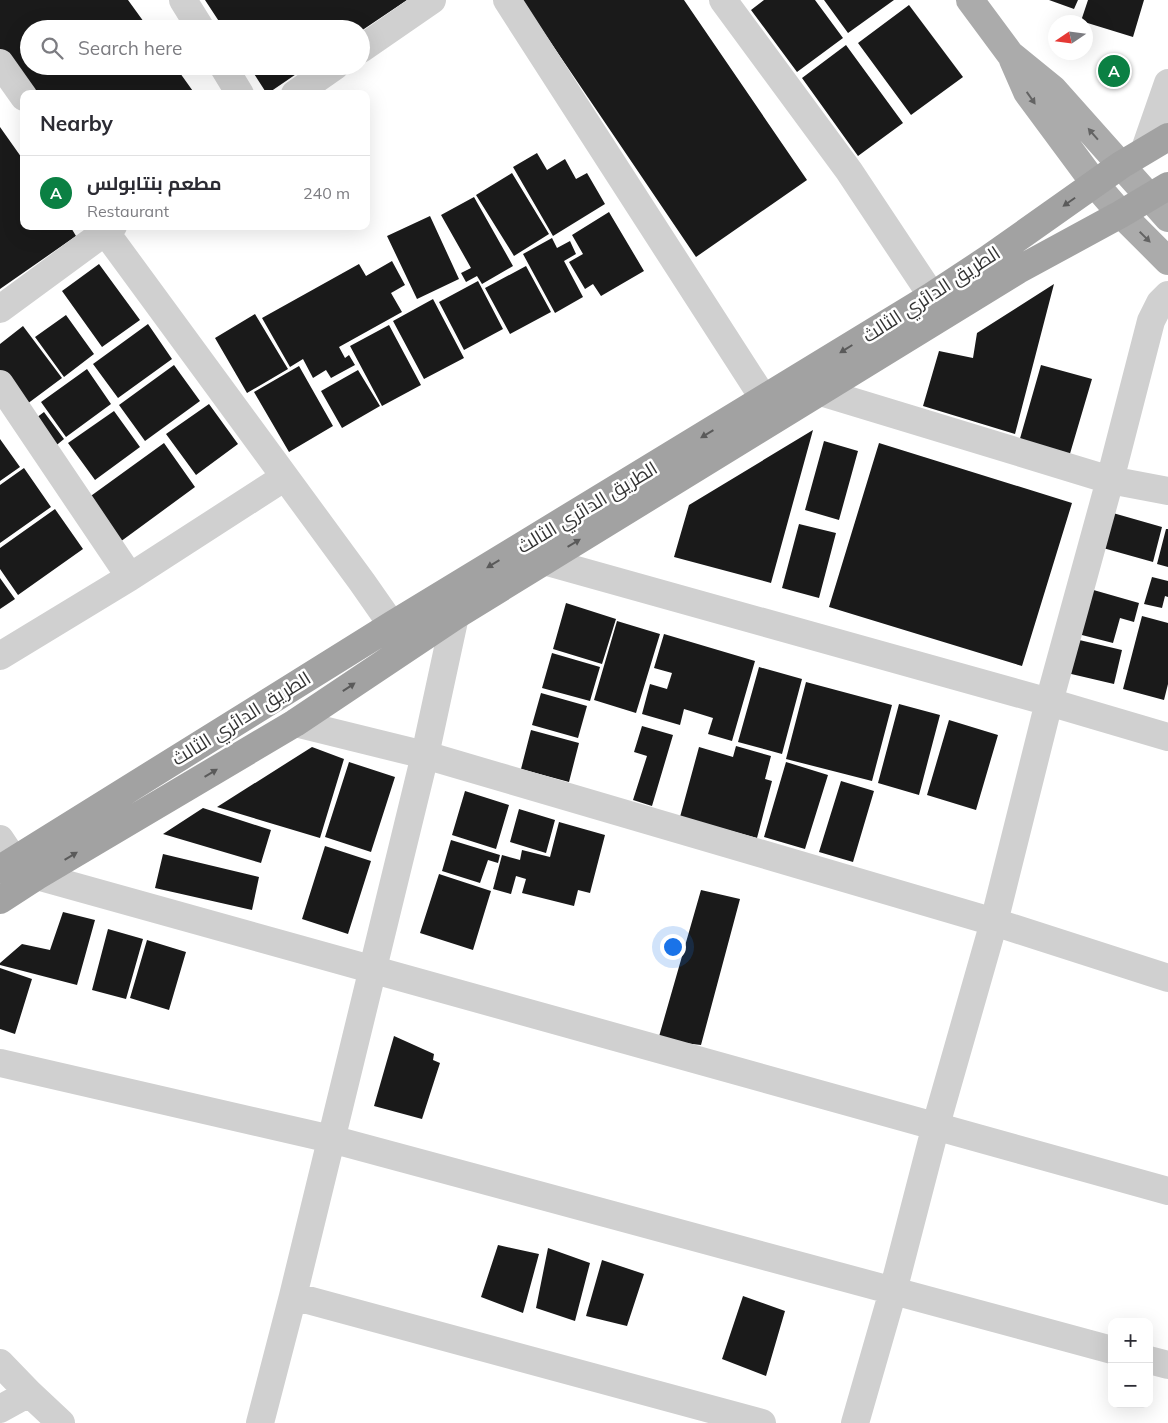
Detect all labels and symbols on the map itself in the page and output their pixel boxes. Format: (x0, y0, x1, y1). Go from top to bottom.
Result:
north arrow (1048, 15, 1093, 60)
pin: A (1098, 52, 1130, 90)
one-way arrow (1026, 91, 1036, 105)
one-way arrow (1088, 128, 1099, 141)
one-way arrow (1062, 197, 1076, 207)
one-way arrow (1138, 231, 1150, 243)
street label: الطريق الدائري الثالث (858, 241, 1006, 350)
one-way arrow (839, 345, 852, 354)
one-way arrow (700, 429, 714, 438)
street label: الطريق الدائري الثالث (512, 456, 663, 561)
one-way arrow (567, 538, 580, 547)
one-way arrow (487, 559, 500, 568)
street label: الطريق الدائري الثالث (167, 666, 317, 773)
one-way arrow (342, 682, 355, 692)
one-way arrow (204, 768, 217, 777)
one-way arrow (64, 851, 77, 860)
your location (660, 934, 686, 960)

